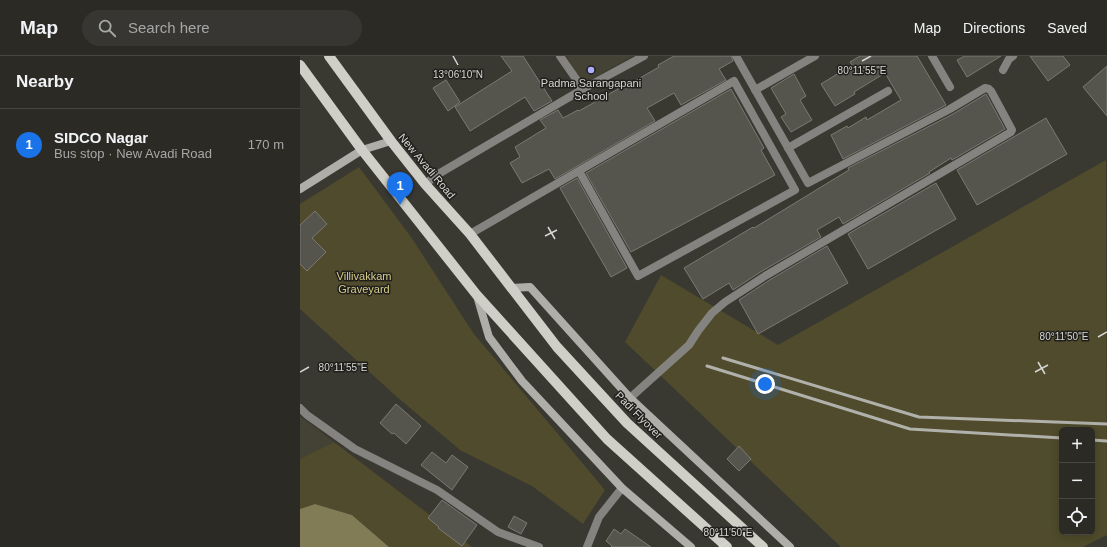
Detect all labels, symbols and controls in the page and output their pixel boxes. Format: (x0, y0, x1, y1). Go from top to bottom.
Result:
search box (82, 10, 362, 46)
text: Map (20, 17, 58, 38)
icon: search (96, 17, 118, 39)
text: Search here (128, 19, 210, 36)
text: Map (914, 20, 941, 36)
text: Directions (963, 20, 1025, 36)
text: Saved (1047, 20, 1087, 36)
marker: Padma Sarangapani School (586, 65, 596, 75)
text: 80°11'55"E (838, 65, 887, 76)
text: 13°06'10"N (433, 69, 483, 80)
text: Nearby (16, 72, 74, 91)
place label: Padma Sarangapani School (541, 77, 641, 102)
text: SIDCO Nagar (54, 129, 148, 146)
street label: New Avadi Road (396, 131, 458, 201)
text: 1 (25, 137, 33, 152)
text: 170 m (248, 137, 284, 152)
text: Bus stop · New Avadi Road (54, 146, 212, 161)
pin: 1 (387, 172, 413, 205)
park label: Villivakkam Graveyard (337, 270, 391, 295)
text: 80°11'50"E (1040, 331, 1089, 342)
text: 80°11'55"E (319, 362, 368, 373)
your location (755, 374, 775, 394)
street label: Padi Flyover (613, 389, 665, 441)
map controls (1059, 427, 1095, 535)
button: + (1059, 427, 1095, 463)
button: − (1059, 463, 1095, 499)
button: locate (1059, 499, 1095, 535)
text: 80°11'50"E (704, 527, 753, 538)

